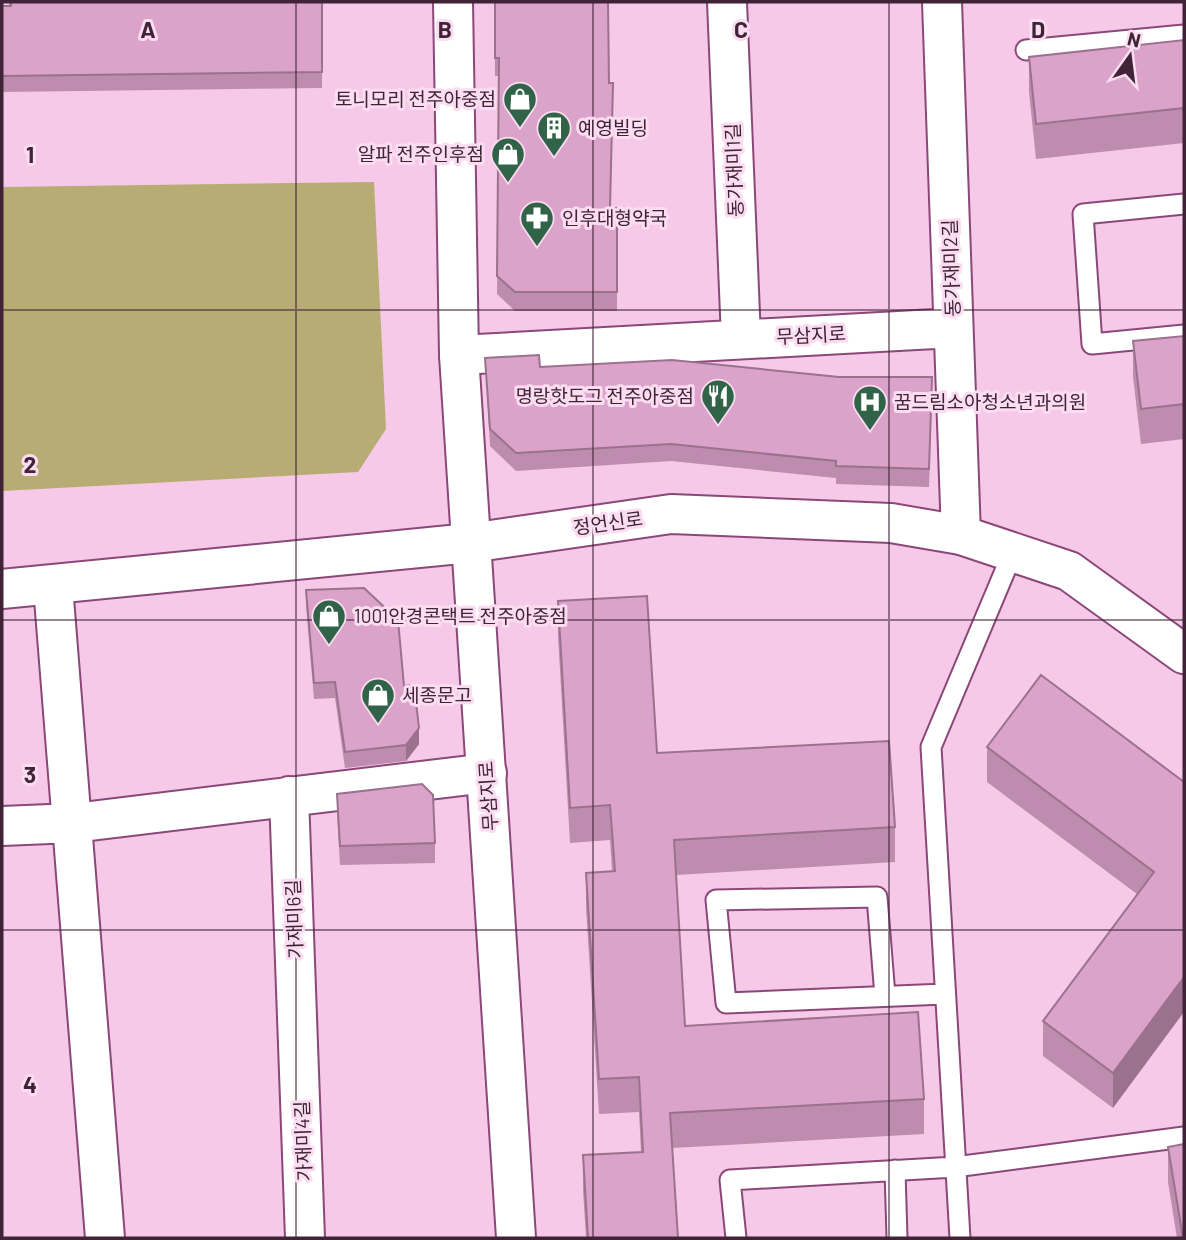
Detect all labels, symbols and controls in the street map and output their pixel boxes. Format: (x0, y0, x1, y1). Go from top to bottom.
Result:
text: A (140, 15, 156, 43)
text: B (438, 15, 452, 43)
text: C (734, 15, 748, 43)
text: D (1031, 15, 1045, 43)
north arrow (1095, 21, 1165, 91)
text: N (1125, 26, 1143, 52)
shop icon: 토니모리 전주아중점 (501, 80, 539, 129)
place label: 토니모리 전주아중점 (335, 87, 496, 110)
building icon: 예영빌딩 (535, 109, 573, 158)
place label: 예영빌딩 (578, 116, 648, 139)
street label: 동가재미1길 (720, 123, 747, 217)
shop icon: 알파 전주인후점 (489, 135, 527, 184)
text: 1 (26, 140, 34, 168)
place label: 알파 전주인후점 (358, 142, 484, 165)
pharmacy icon: 인후대형약국 (518, 199, 556, 248)
place label: 인후대형약국 (562, 206, 667, 229)
street label: 동가재미2길 (937, 219, 964, 317)
street label: 무삼지로 (775, 321, 846, 348)
restaurant icon: 명랑핫도그 전주아중점 (699, 377, 737, 426)
hospital icon: 꿈드림소아청소년과의원 (851, 383, 889, 432)
place label: 명랑핫도그 전주아중점 (515, 384, 694, 407)
place label: 꿈드림소아청소년과의원 (894, 390, 1086, 413)
text: 2 (24, 450, 36, 478)
street label: 정언신로 (572, 506, 644, 539)
shop icon: 1001안경콘택트 전주아중점 (310, 597, 348, 646)
place label: 1001안경콘택트 전주아중점 (354, 604, 567, 627)
shop icon: 세종문고 (359, 676, 397, 725)
place label: 세종문고 (402, 683, 472, 706)
text: 3 (24, 760, 36, 788)
street label: 무삼지로 (474, 760, 501, 832)
street label: 가재미6길 (281, 879, 306, 959)
text: 4 (23, 1070, 37, 1098)
street label: 가재미4길 (290, 1100, 315, 1182)

